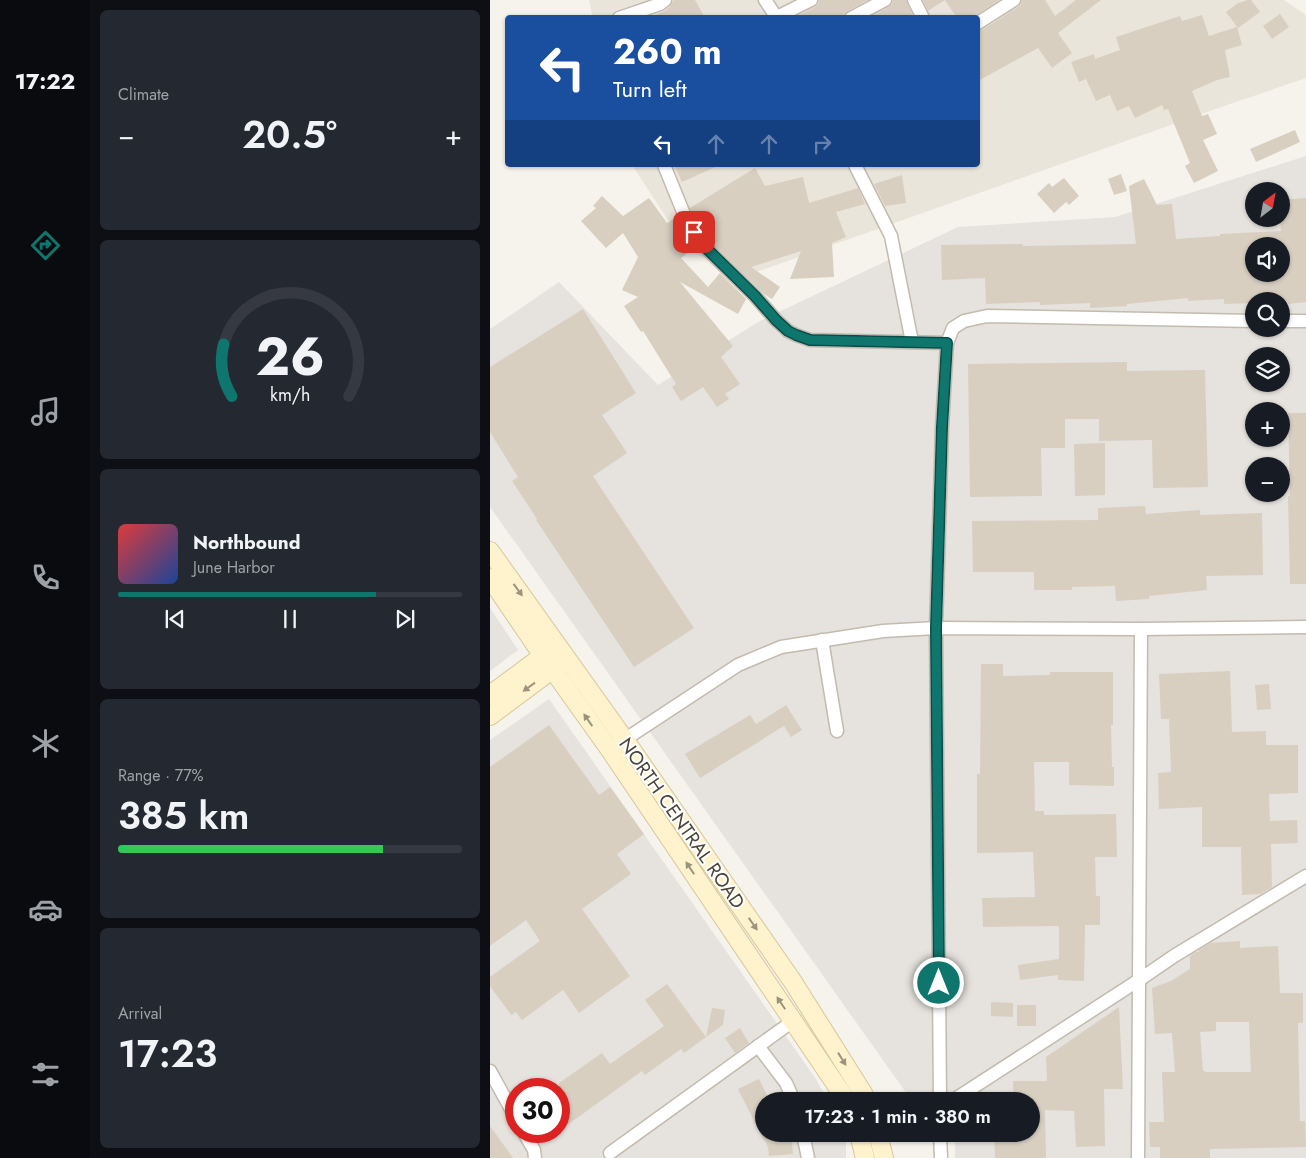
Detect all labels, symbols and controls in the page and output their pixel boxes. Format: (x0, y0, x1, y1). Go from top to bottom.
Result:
text: 260 m (613, 27, 722, 77)
icon: left (530, 35, 595, 100)
text: 17:22 (15, 65, 75, 97)
text: Turn left (613, 73, 687, 105)
text: Climate (118, 83, 169, 106)
text: 20.5° (242, 107, 337, 162)
text: − (118, 115, 135, 156)
text: + (445, 115, 462, 156)
icon: left (649, 130, 677, 158)
icon: ahead (702, 130, 730, 158)
icon: ahead (755, 130, 783, 158)
icon: right (808, 130, 836, 158)
north arrow (1245, 182, 1290, 228)
map controls (1245, 182, 1290, 502)
pin (673, 211, 715, 253)
icon: arrive (680, 218, 708, 246)
icon: directions (28, 228, 63, 263)
button: sound (1245, 237, 1290, 282)
button: search (1245, 292, 1290, 337)
text: 26 (256, 319, 324, 395)
button: layers (1245, 347, 1290, 392)
text: km/h (270, 382, 310, 408)
icon: music (28, 394, 63, 429)
button: + (1245, 402, 1290, 447)
button: − (1245, 457, 1290, 502)
text: Northbound (193, 529, 300, 556)
text: June Harbor (193, 556, 275, 579)
icon: phone (28, 560, 63, 595)
one-way arrow (513, 583, 524, 596)
icon: previous (161, 605, 189, 633)
icon: pause (276, 605, 304, 633)
icon: next (391, 605, 419, 633)
one-way arrow (522, 682, 536, 692)
one-way arrow (583, 713, 593, 726)
icon: climate (28, 726, 63, 761)
street label: NORTH CENTRAL ROAD (613, 732, 751, 914)
text: Range · 77% (118, 764, 204, 787)
text: 385 km (118, 788, 250, 843)
one-way arrow (685, 861, 694, 875)
icon: car (28, 892, 63, 927)
one-way arrow (748, 917, 758, 931)
position arrow (912, 956, 964, 1008)
one-way arrow (776, 996, 785, 1010)
text: Arrival (118, 1002, 162, 1025)
text: 17:23 (118, 1026, 217, 1081)
one-way arrow (837, 1053, 847, 1066)
icon: filters (28, 1057, 63, 1092)
speed limit sign: 30 (505, 1078, 570, 1143)
text: 17:23 · 1 min · 380 m (804, 1103, 991, 1130)

